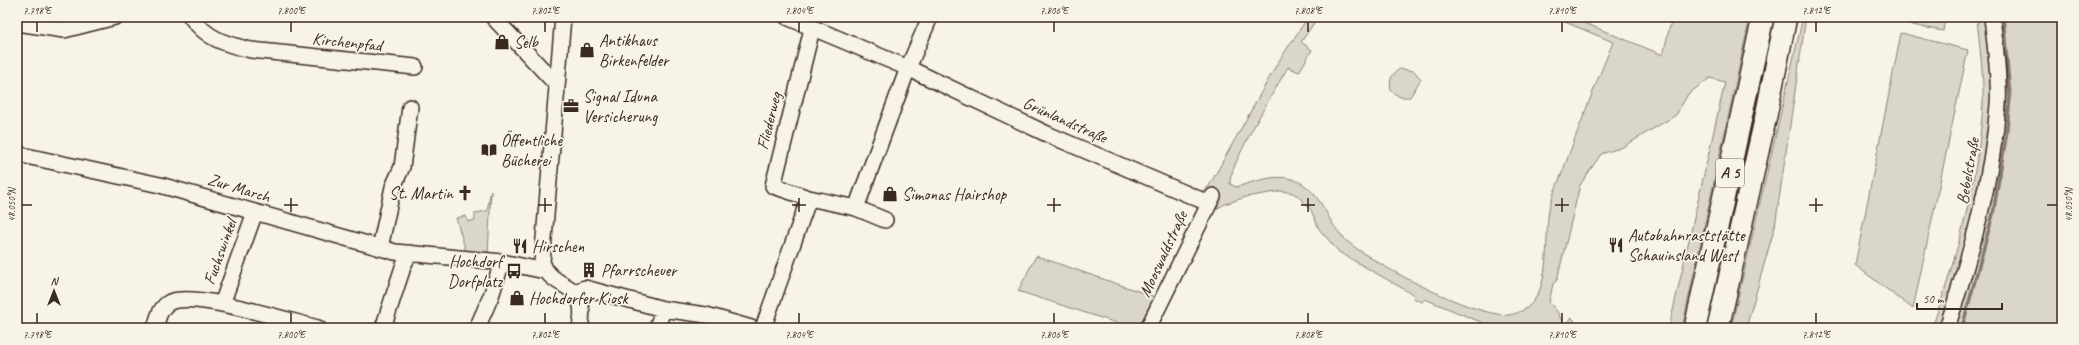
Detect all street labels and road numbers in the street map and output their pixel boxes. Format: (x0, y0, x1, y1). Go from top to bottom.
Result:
street label: Kirchenpfad (311, 28, 385, 56)
street label: Fliederweg (752, 88, 787, 152)
street label: Grünlandstraße (1020, 92, 1112, 148)
street label: Bebelstraße (1952, 135, 1984, 206)
road number: A 5 (1716, 159, 1744, 187)
street label: Zur March (205, 169, 274, 208)
street label: Mooswaldstraße (1134, 206, 1193, 300)
street label: Fuchswinkel (199, 214, 242, 287)

